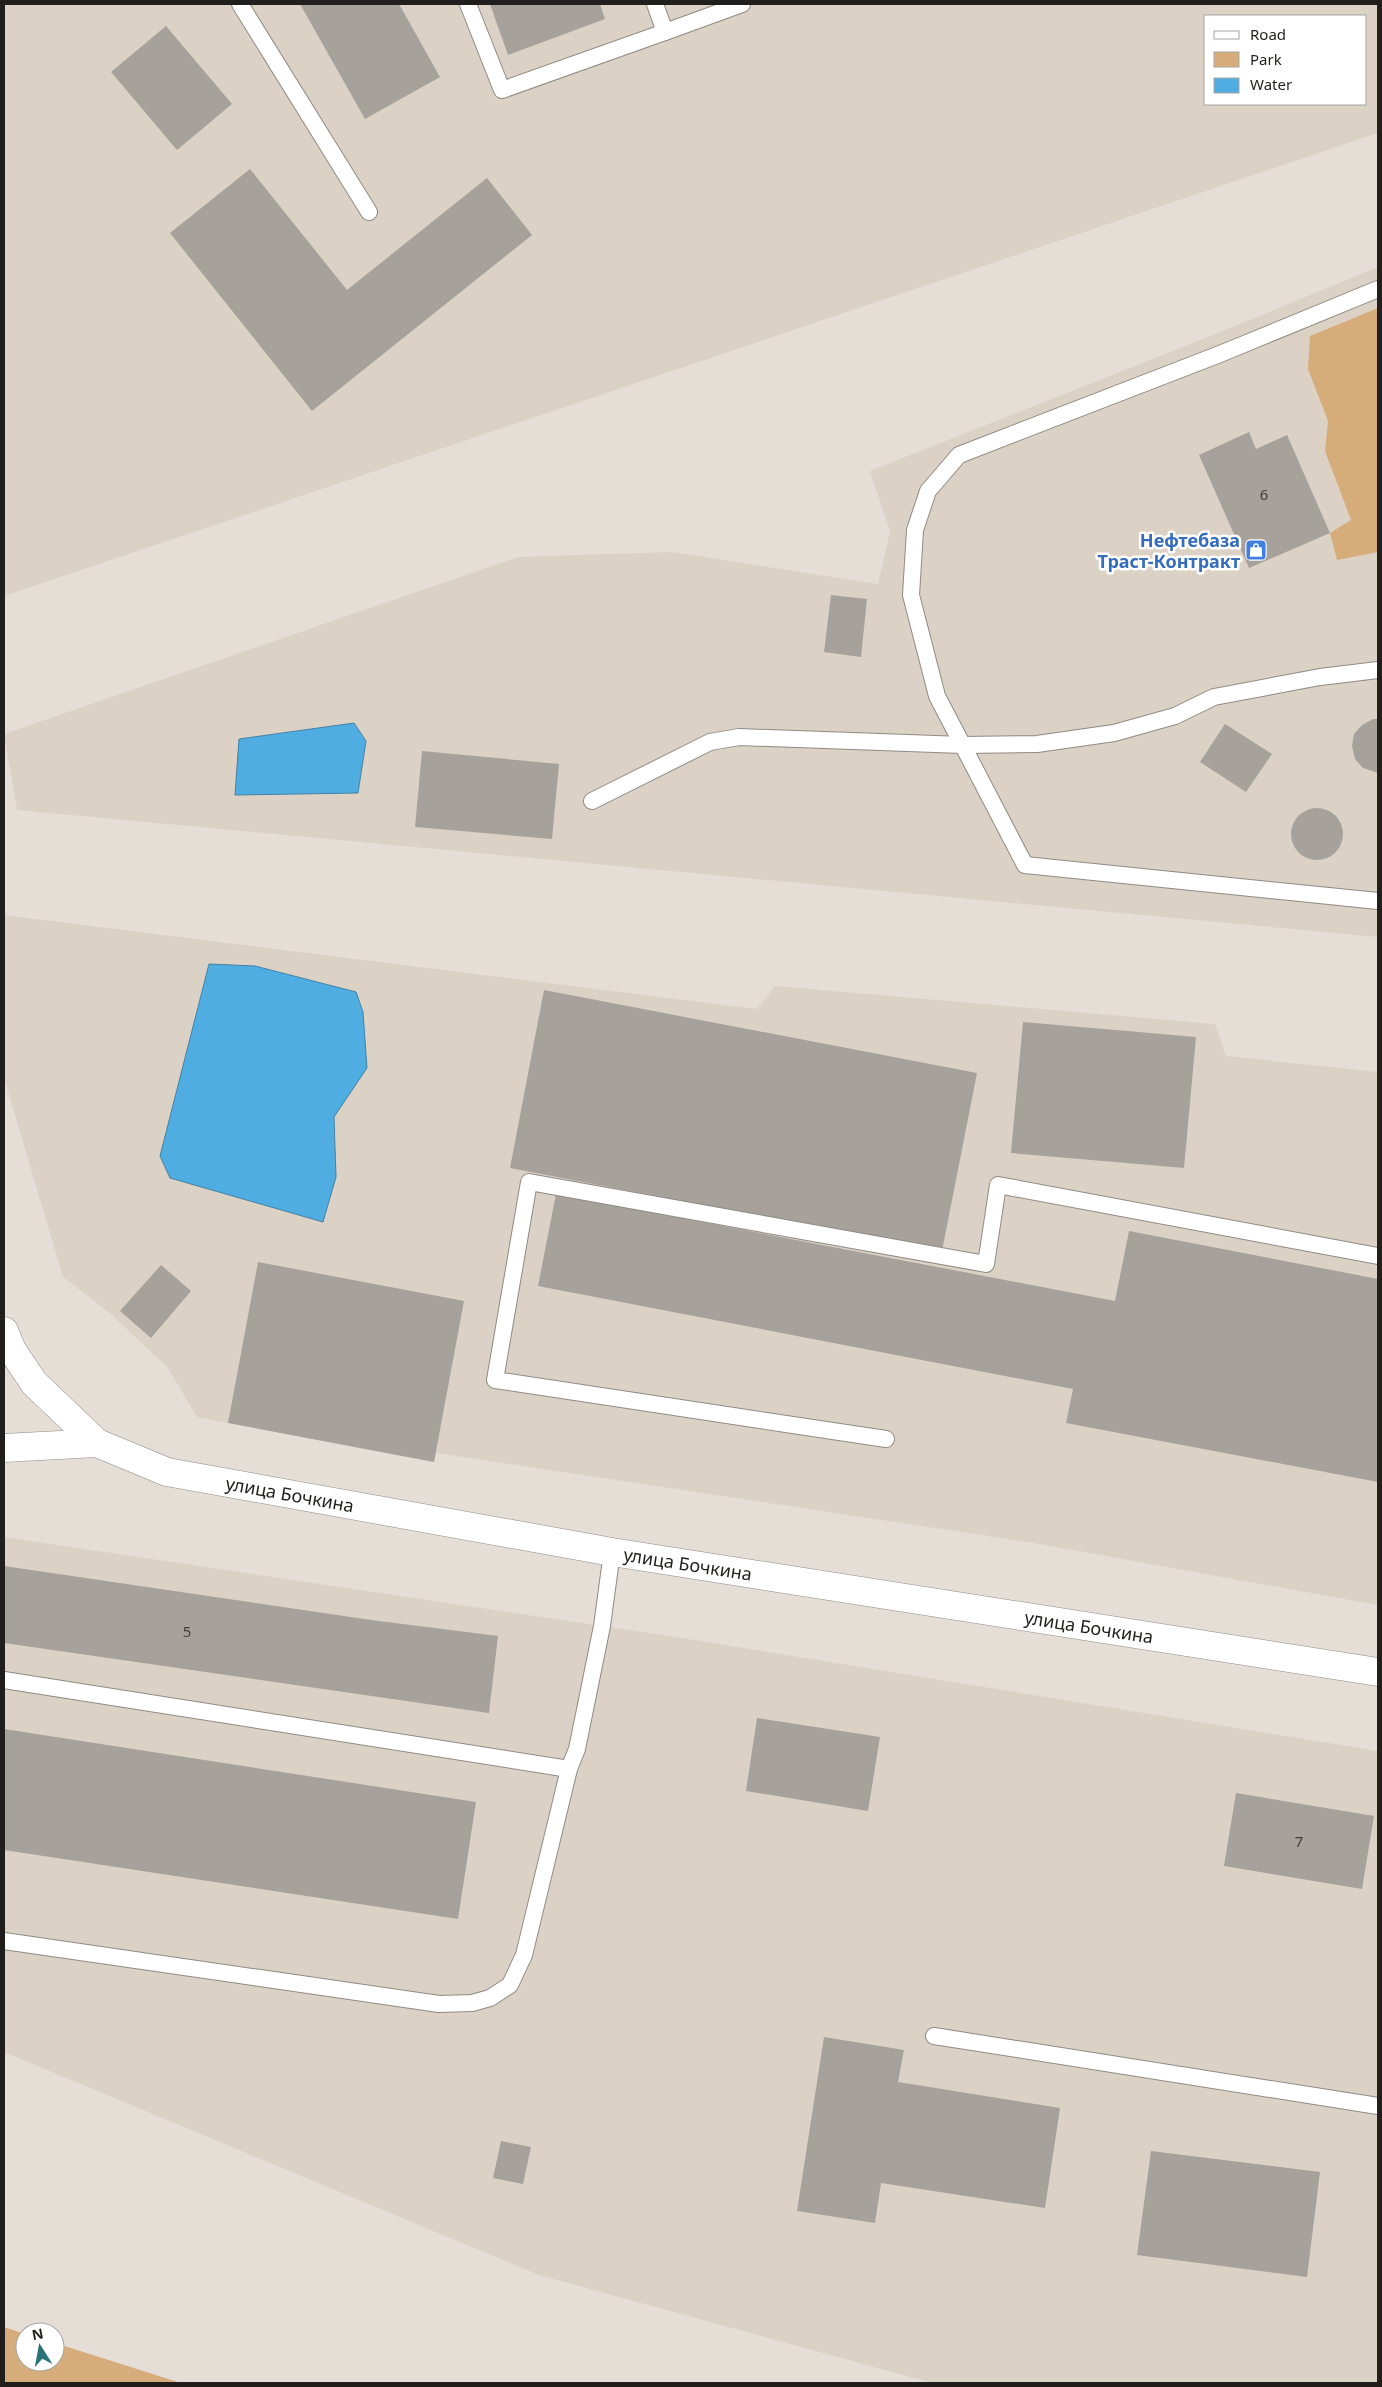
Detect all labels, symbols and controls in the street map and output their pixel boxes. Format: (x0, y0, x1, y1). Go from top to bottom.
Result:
legend (1204, 15, 1367, 105)
text: Road (1250, 24, 1286, 44)
text: Park (1250, 49, 1282, 69)
text: Water (1250, 74, 1292, 94)
house number: 6 (1260, 484, 1268, 504)
place label: Нефтебаза Траст-Контракт (1098, 528, 1240, 573)
shop icon: Нефтебаза Траст-Контракт (1244, 538, 1268, 562)
street label: улица Бочкина (224, 1471, 356, 1517)
street label: улица Бочкина (622, 1542, 754, 1586)
street label: улица Бочкина (1023, 1605, 1155, 1649)
house number: 5 (183, 1621, 191, 1641)
house number: 7 (1295, 1831, 1303, 1851)
north arrow (15, 2322, 65, 2372)
text: N (30, 2323, 45, 2344)

